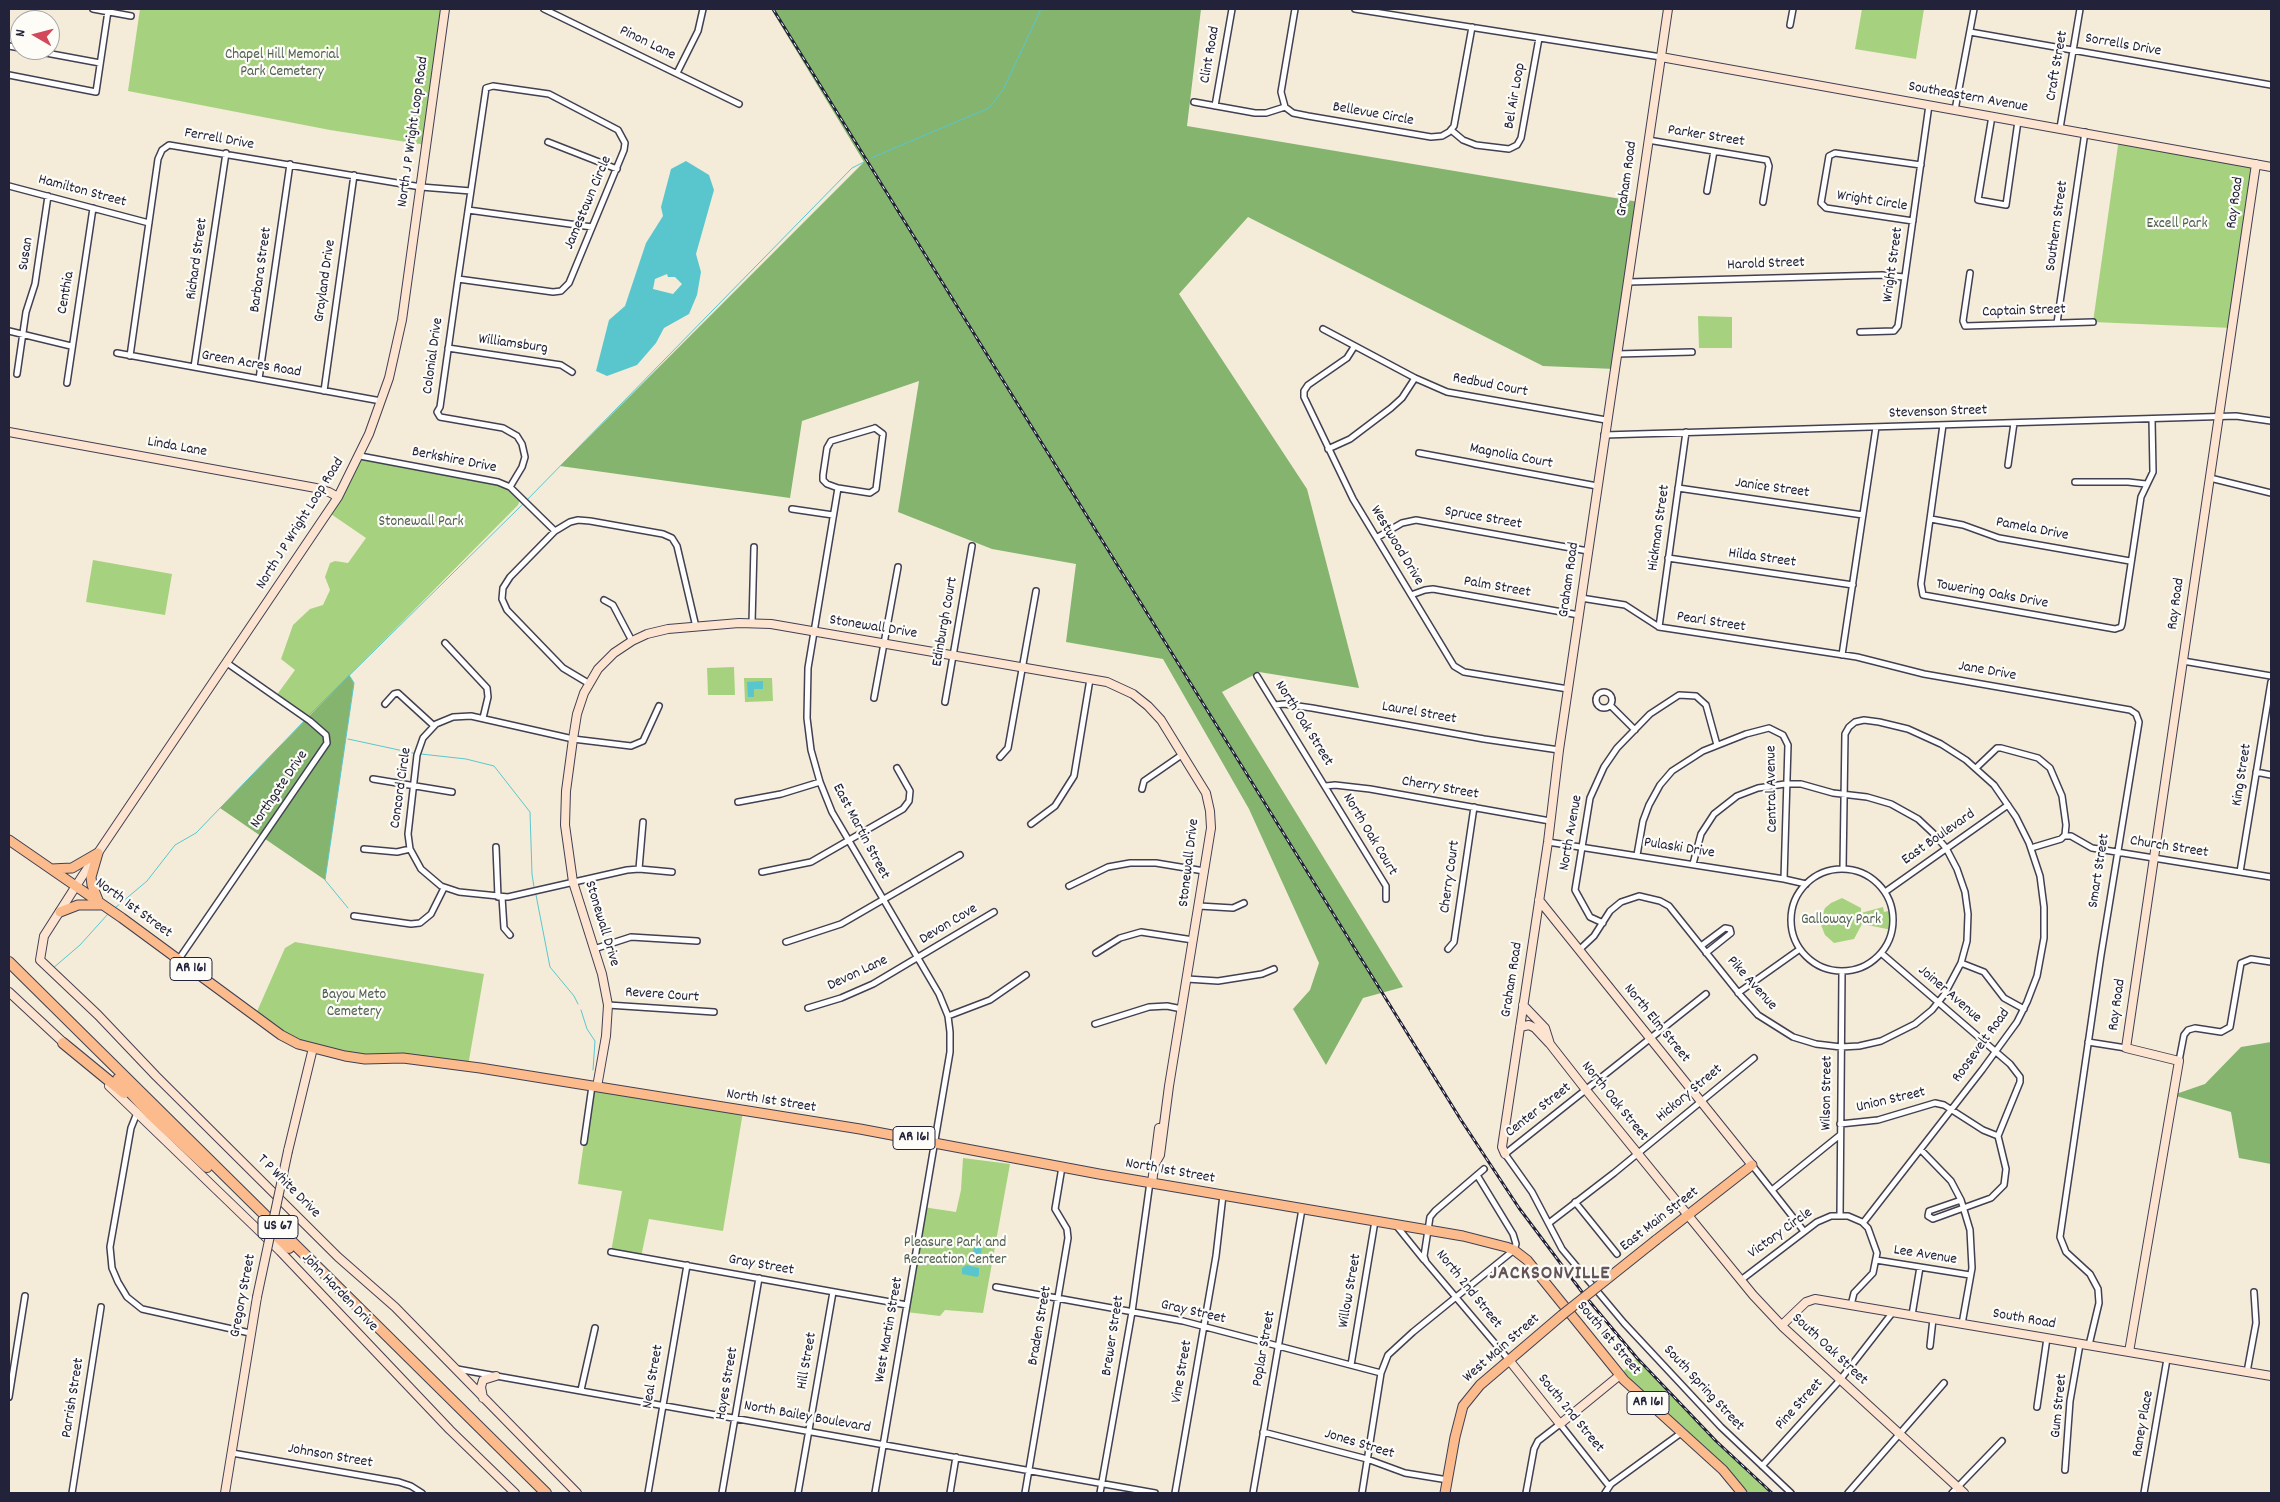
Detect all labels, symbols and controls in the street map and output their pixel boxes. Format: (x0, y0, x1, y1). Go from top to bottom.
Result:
north arrow (10, 10, 60, 60)
street label: Pinon Lane (616, 23, 678, 65)
street label: Clint Road (1197, 25, 1225, 85)
text: N (11, 28, 32, 38)
street label: Craft Street (2043, 30, 2073, 102)
street label: Sorrells Drive (2084, 30, 2162, 62)
park label: Chapel Hill Memorial Park Cemetery (225, 47, 339, 82)
street label: North J P Wright Loop Road (395, 56, 433, 208)
street label: Bel Air Loop (1501, 61, 1531, 131)
street label: Southeastern Avenue (1907, 79, 2029, 117)
street label: Bellevue Circle (1331, 99, 1415, 131)
street label: Parker Street (1666, 122, 1746, 152)
street label: Ferrell Drive (183, 125, 255, 155)
street label: Graham Road (1614, 140, 1642, 218)
street label: Jamestown Circle (561, 154, 617, 252)
street label: Hamilton Street (36, 172, 128, 212)
street label: Ray Road (2223, 176, 2249, 230)
street label: Southern Street (2043, 180, 2073, 272)
street label: Wright Circle (1835, 188, 1909, 216)
park label: Excell Park (2146, 216, 2208, 234)
street label: Richard Street (183, 217, 213, 301)
street label: Barbara Street (247, 226, 277, 314)
street label: Wright Street (1880, 226, 1908, 304)
street label: Susan (16, 236, 38, 272)
street label: Grayland Drive (311, 239, 341, 323)
street label: Harold Street (1727, 255, 1805, 275)
street label: Centhia (54, 270, 80, 316)
street label: Captain Street (1982, 302, 2066, 322)
street label: Colonial Drive (420, 317, 448, 395)
street label: Williamsburg (477, 331, 549, 359)
street label: Green Acres Road (200, 347, 302, 383)
street label: Redbud Court (1451, 370, 1529, 402)
street label: Stevenson Street (1889, 402, 1987, 424)
street label: Linda Lane (146, 434, 208, 462)
street label: Magnolia Court (1468, 440, 1554, 474)
street label: Berkshire Drive (410, 444, 498, 478)
street label: North J P Wright Loop Road (253, 455, 349, 593)
street label: Janice Street (1734, 475, 1810, 503)
street label: Hickman Street (1645, 484, 1675, 572)
street label: Westwood Drive (1365, 503, 1427, 589)
street label: Spruce Street (1443, 503, 1523, 535)
park label: Stonewall Park (378, 514, 464, 532)
street label: Pamela Drive (1994, 514, 2070, 546)
street label: Graham Road (1556, 541, 1584, 619)
street label: Hilda Street (1727, 545, 1797, 573)
street label: Palm Street (1462, 573, 1532, 603)
street label: Edinburgh Court (929, 576, 963, 668)
street label: Towering Oaks Drive (1935, 576, 2049, 614)
street label: Ray Road (2164, 577, 2190, 631)
street label: Pearl Street (1675, 609, 1747, 637)
street label: Stonewall Drive (828, 612, 918, 644)
street label: Jane Drive (1957, 658, 2017, 686)
street label: North Oak Street (1270, 678, 1336, 770)
street label: Laurel Street (1380, 699, 1458, 729)
street label: King Street (2229, 742, 2257, 808)
street label: Central Avenue (1763, 745, 1783, 833)
street label: Concord Circle (387, 746, 417, 830)
street label: Northgate Drive (247, 748, 313, 832)
street label: Cherry Street (1400, 773, 1480, 805)
street label: East Martin Street (827, 781, 893, 883)
street label: North Oak Court (1337, 791, 1401, 879)
street label: North Avenue (1556, 794, 1588, 872)
street label: East Boulevard (1899, 806, 1979, 870)
street label: Stonewall Drive (1176, 818, 1204, 908)
street label: Smart Street (2085, 833, 2115, 909)
street label: Church Street (2129, 833, 2209, 863)
street label: Pulaski Drive (1642, 835, 1716, 863)
street label: Cherry Court (1437, 840, 1465, 914)
street label: North 1st Street (91, 875, 175, 943)
street label: Stonewall Drive (579, 879, 623, 969)
street label: Devon Cove (917, 901, 981, 949)
park label: Galloway Park (1801, 912, 1881, 930)
street label: Graham Road (1498, 941, 1528, 1019)
street label: Devon Lane (825, 952, 891, 996)
street label: Pike Avenue (1722, 953, 1780, 1015)
road number: AR 161 (170, 958, 212, 981)
street label: Joiner Avenue (1913, 962, 1985, 1028)
street label: Ray Road (2105, 978, 2131, 1032)
street label: North Elm Street (1619, 981, 1693, 1067)
street label: Revere Court (624, 984, 700, 1008)
park label: Bayou Meto Cemetery (322, 987, 386, 1022)
street label: Roosevelt Road (1949, 1006, 2015, 1086)
street label: Wilson Street (1818, 1055, 1838, 1131)
street label: North Oak Street (1576, 1059, 1652, 1145)
street label: Hickory Street (1653, 1061, 1727, 1127)
street label: Center Street (1503, 1080, 1575, 1142)
street label: Union Street (1855, 1084, 1927, 1118)
street label: North 1st Street (725, 1086, 817, 1118)
road number: AR 161 (893, 1126, 935, 1150)
street label: T P White Drive (253, 1152, 323, 1222)
street label: North 1st Street (1124, 1155, 1216, 1189)
street label: East Main Street (1617, 1184, 1703, 1256)
street label: Victory Circle (1745, 1205, 1817, 1263)
road number: US 67 (258, 1216, 298, 1238)
park label: Pleasure Park and Recreation Center (903, 1235, 1007, 1270)
street label: Lee Avenue (1892, 1242, 1958, 1270)
street label: North 2nd Street (1431, 1247, 1505, 1333)
street label: John Harden Drive (297, 1250, 381, 1336)
street label: Gray Street (727, 1251, 795, 1281)
street label: Gregory Street (227, 1253, 261, 1339)
street label: Willow Street (1336, 1253, 1366, 1329)
district label: JACKSONVILLE (1488, 1263, 1612, 1287)
street label: West Martin Street (872, 1276, 908, 1384)
street label: Braden Street (1025, 1285, 1057, 1367)
street label: Brewer Street (1099, 1295, 1129, 1377)
street label: Gray Street (1159, 1297, 1227, 1329)
street label: South 1st Street (1572, 1299, 1644, 1379)
street label: South Road (1991, 1306, 2057, 1334)
street label: Poplar Street (1249, 1310, 1281, 1388)
street label: South Oak Street (1787, 1310, 1871, 1390)
street label: West Main Street (1460, 1311, 1544, 1387)
street label: Hill Street (794, 1331, 822, 1391)
street label: Vine Street (1169, 1339, 1197, 1405)
street label: South Spring Street (1659, 1342, 1747, 1436)
street label: Neal Street (640, 1344, 668, 1410)
street label: Hayes Street (713, 1346, 743, 1422)
street label: Parrish Street (59, 1357, 89, 1439)
street label: South 2nd Street (1533, 1371, 1607, 1457)
street label: Gum Street (2048, 1373, 2072, 1439)
street label: Pine Street (1772, 1376, 1828, 1434)
street label: Raney Place (2129, 1389, 2159, 1459)
road number: AR 161 (1627, 1392, 1669, 1415)
street label: North Bailey Boulevard (742, 1398, 872, 1438)
street label: Jones Street (1322, 1426, 1396, 1464)
street label: Johnson Street (286, 1441, 374, 1473)

